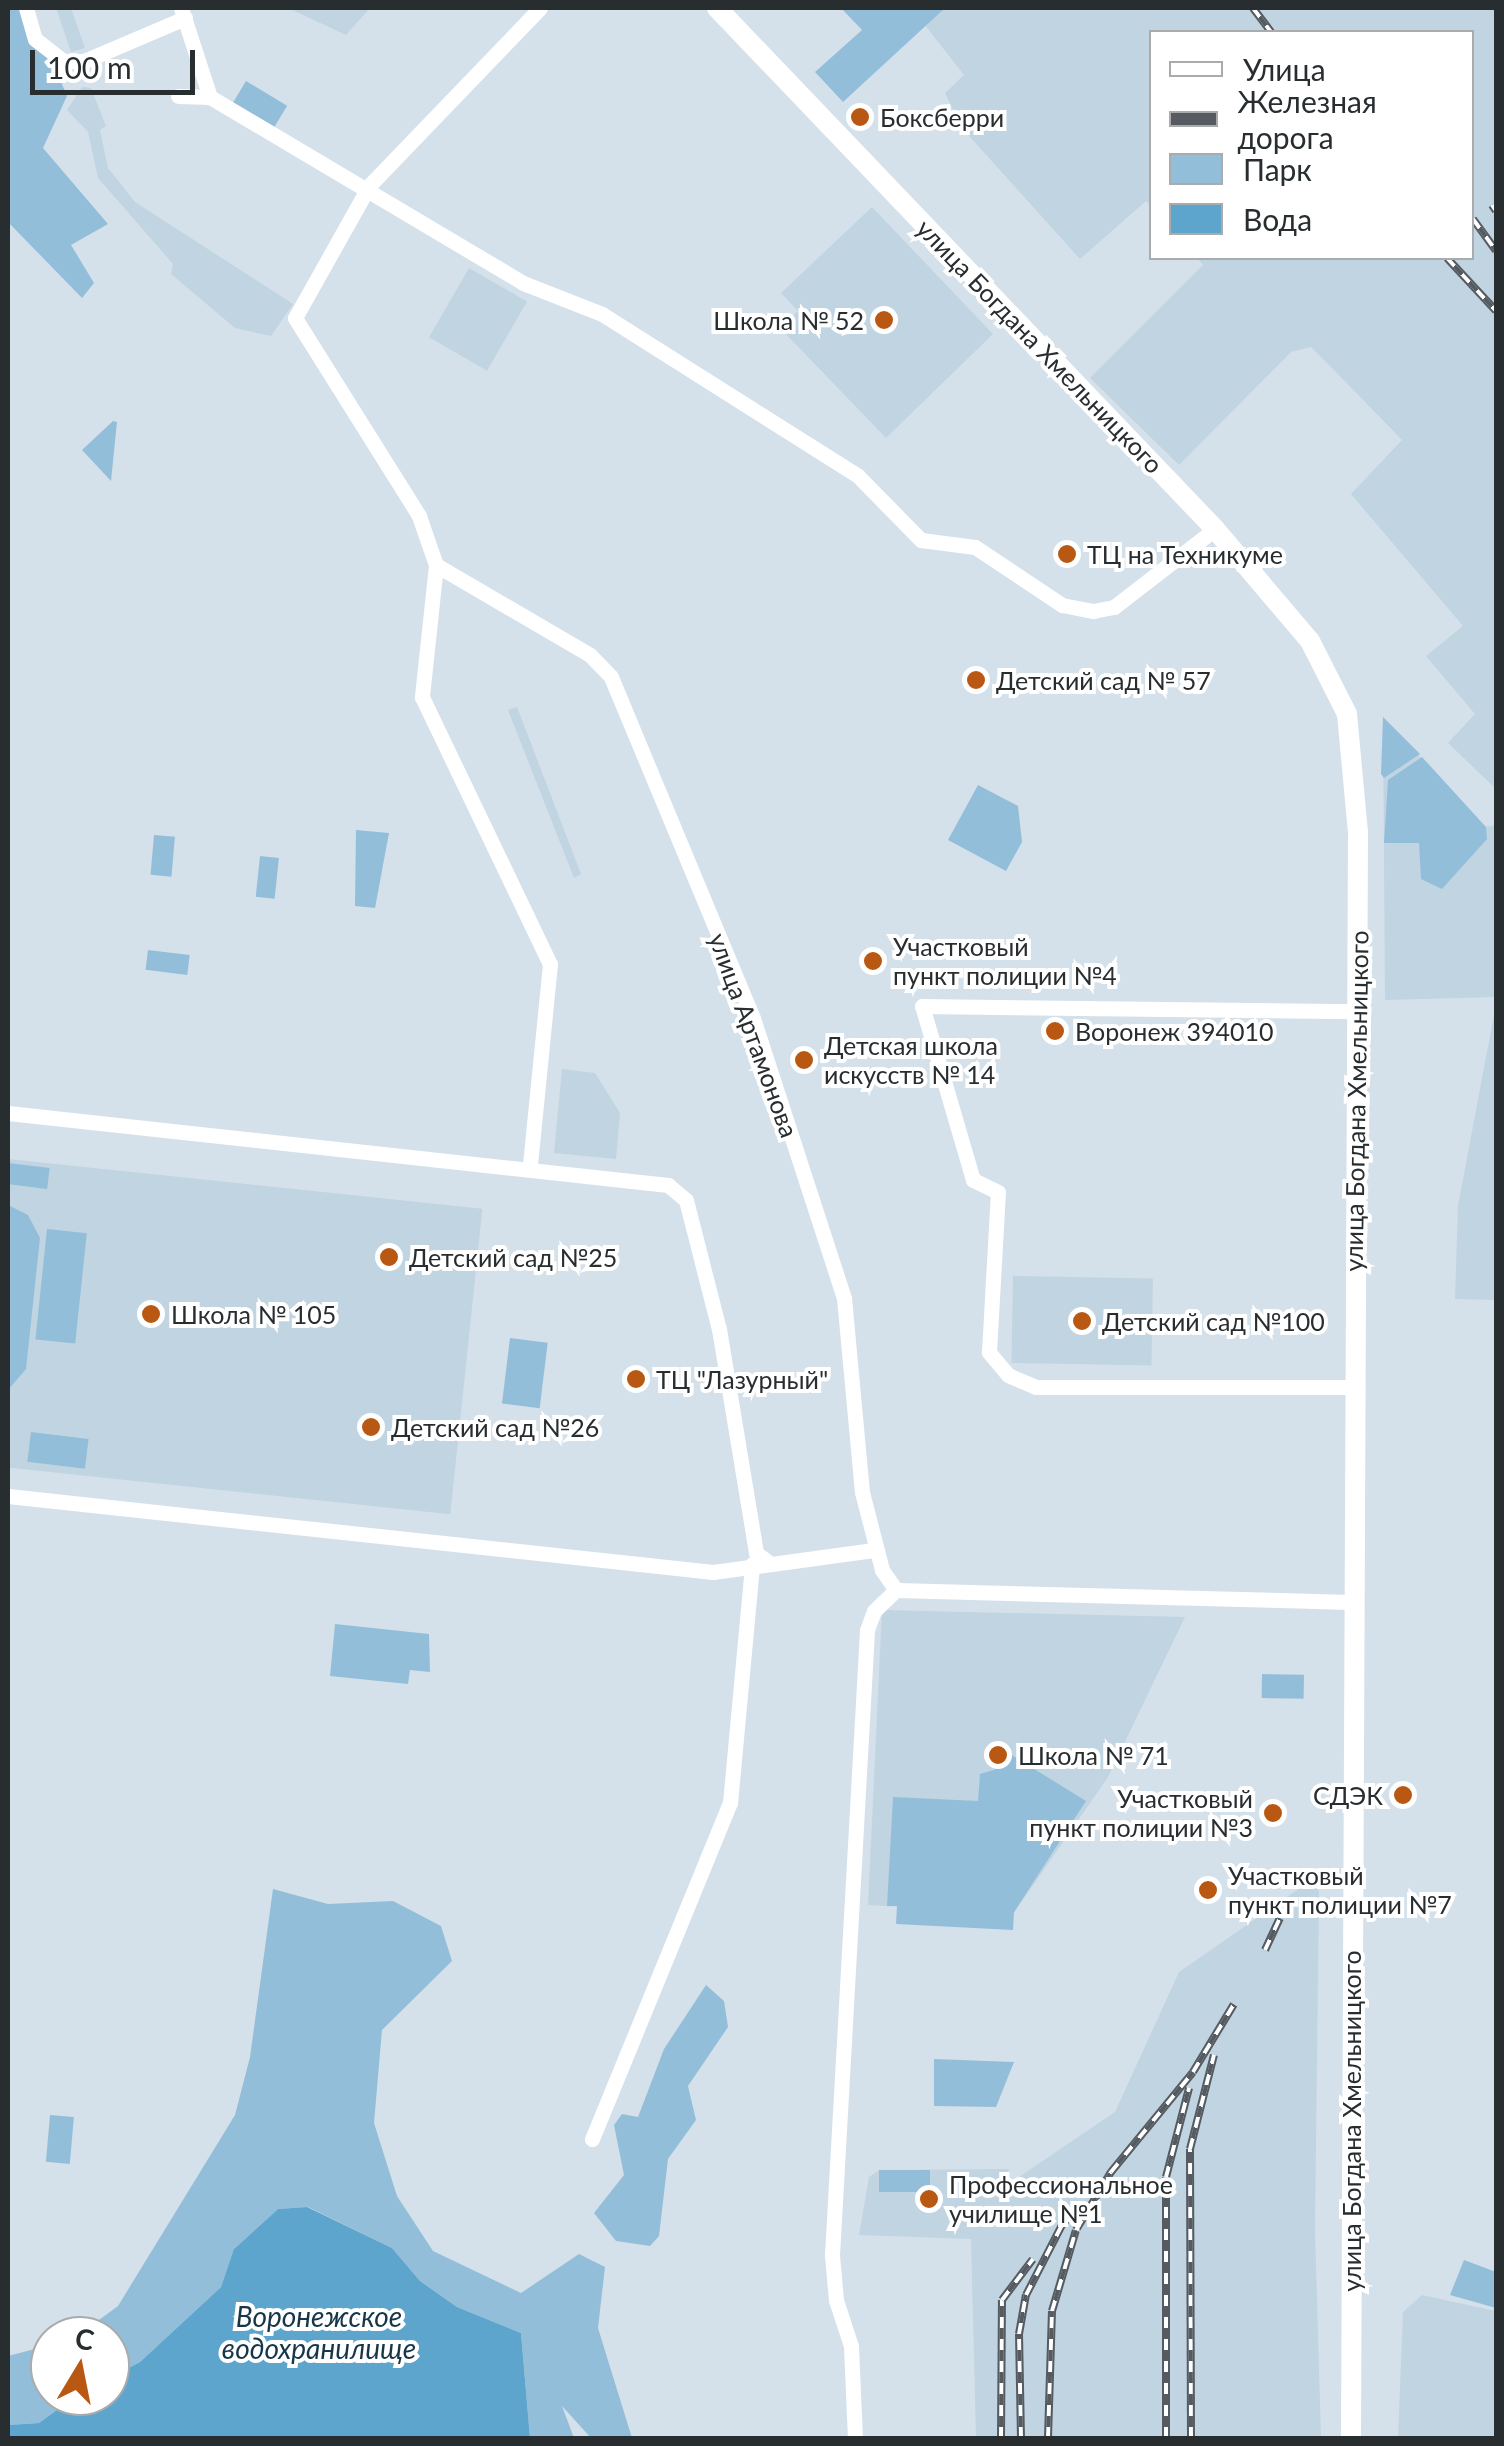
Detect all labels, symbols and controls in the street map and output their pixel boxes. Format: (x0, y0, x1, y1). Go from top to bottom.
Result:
scale bar (35, 30, 200, 92)
legend (1149, 30, 1474, 260)
text: 100 m (47, 49, 132, 85)
text: Улица (1243, 51, 1326, 87)
text: Железная дорога (1238, 83, 1377, 155)
place label: Боксберри (880, 102, 1004, 132)
marker: Боксберри (849, 106, 871, 128)
text: Парк (1243, 151, 1312, 187)
text: Вода (1243, 201, 1312, 237)
street label: улица Богдана Хмельницкого (911, 213, 1169, 479)
place label: Школа № 52 (713, 305, 864, 335)
marker: Школа № 52 (873, 309, 895, 331)
place label: ТЦ на Техникуме (1087, 539, 1283, 569)
marker: ТЦ на Техникуме (1056, 543, 1078, 565)
place label: Детский сад № 57 (996, 665, 1211, 695)
marker: Детский сад № 57 (965, 669, 987, 691)
street label: улица Артамонова (703, 929, 805, 1141)
street label: улица Богдана Хмельницкого (1338, 930, 1374, 1272)
place label: Участковый пункт полиции №4 (893, 932, 1117, 991)
marker: Участковый пункт полиции №4 (862, 950, 884, 972)
place label: Воронеж 394010 (1075, 1016, 1274, 1046)
marker: Воронеж 394010 (1044, 1020, 1066, 1042)
place label: Детская школа искусств № 14 (824, 1031, 998, 1090)
marker: Детская школа искусств № 14 (793, 1049, 815, 1071)
place label: Детский сад №25 (409, 1242, 617, 1272)
marker: Детский сад №25 (378, 1246, 400, 1268)
place label: Школа № 105 (171, 1299, 336, 1329)
marker: Школа № 105 (140, 1303, 162, 1325)
place label: Детский сад №100 (1102, 1306, 1325, 1336)
marker: Детский сад №100 (1071, 1310, 1093, 1332)
place label: ТЦ "Лазурный" (656, 1364, 828, 1394)
marker: ТЦ "Лазурный" (625, 1368, 647, 1390)
place label: Детский сад №26 (391, 1412, 599, 1442)
marker: Детский сад №26 (360, 1416, 382, 1438)
place label: Школа № 71 (1018, 1740, 1169, 1770)
marker: Школа № 71 (987, 1744, 1009, 1766)
place label: СДЭК (1313, 1780, 1383, 1810)
place label: Участковый пункт полиции №3 (1029, 1784, 1253, 1843)
marker: СДЭК (1392, 1784, 1414, 1806)
marker: Участковый пункт полиции №3 (1262, 1802, 1284, 1824)
place label: Участковый пункт полиции №7 (1228, 1861, 1452, 1920)
marker: Участковый пункт полиции №7 (1197, 1879, 1219, 1901)
street label: улица Богдана Хмельницкого (1336, 1950, 1366, 2292)
place label: Профессиональное училище №1 (949, 2170, 1173, 2229)
marker: Профессиональное училище №1 (918, 2188, 940, 2210)
water label: Воронежское водохранилище (222, 2299, 416, 2365)
north arrow (30, 2316, 130, 2416)
text: С (73, 2320, 97, 2357)

